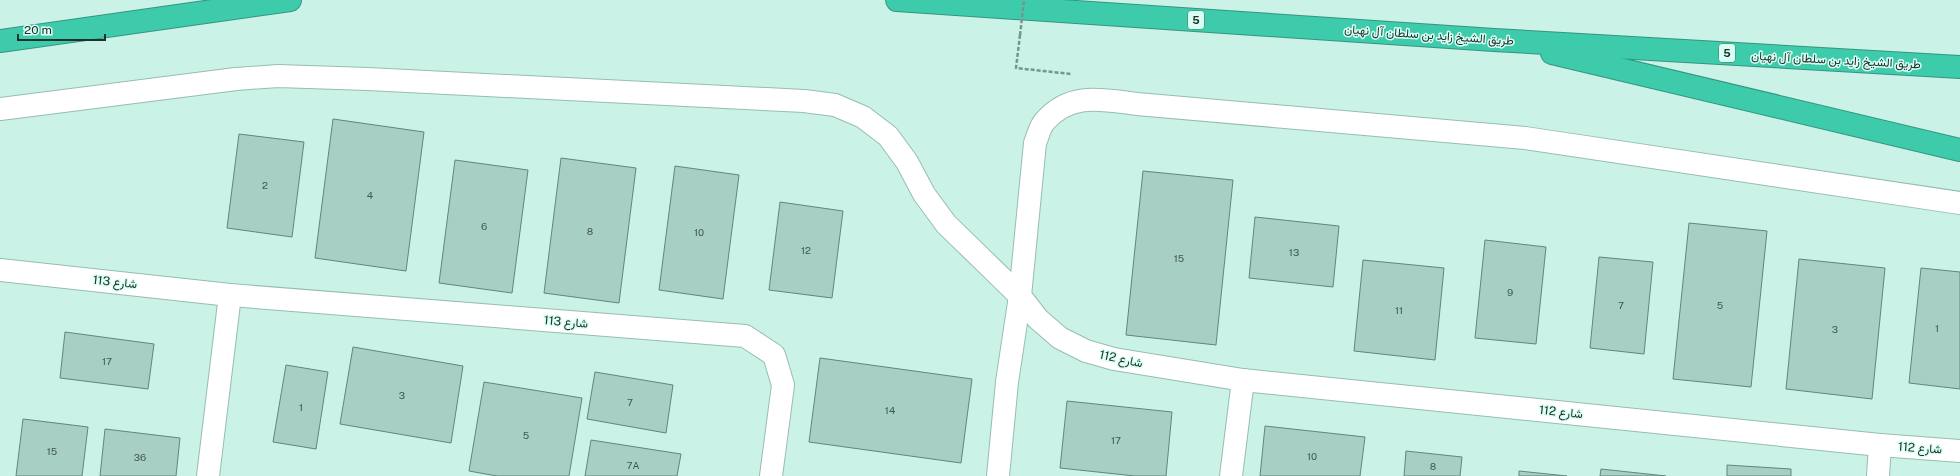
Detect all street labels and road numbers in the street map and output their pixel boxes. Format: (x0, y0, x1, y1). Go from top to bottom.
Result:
road number: 5 (1188, 11, 1204, 29)
street label: طريق الشيخ زايد بن سلطان آل نهيان (1344, 22, 1514, 50)
road number: 5 (1719, 44, 1735, 62)
street label: طريق الشيخ زايد بن سلطان آل نهيان (1751, 49, 1921, 73)
street label: شارع 113 (92, 273, 138, 293)
street label: شارع 113 (543, 313, 589, 333)
street label: شارع 112 (1098, 348, 1144, 372)
street label: شارع 112 (1538, 403, 1584, 423)
street label: شارع 112 (1897, 439, 1942, 459)

